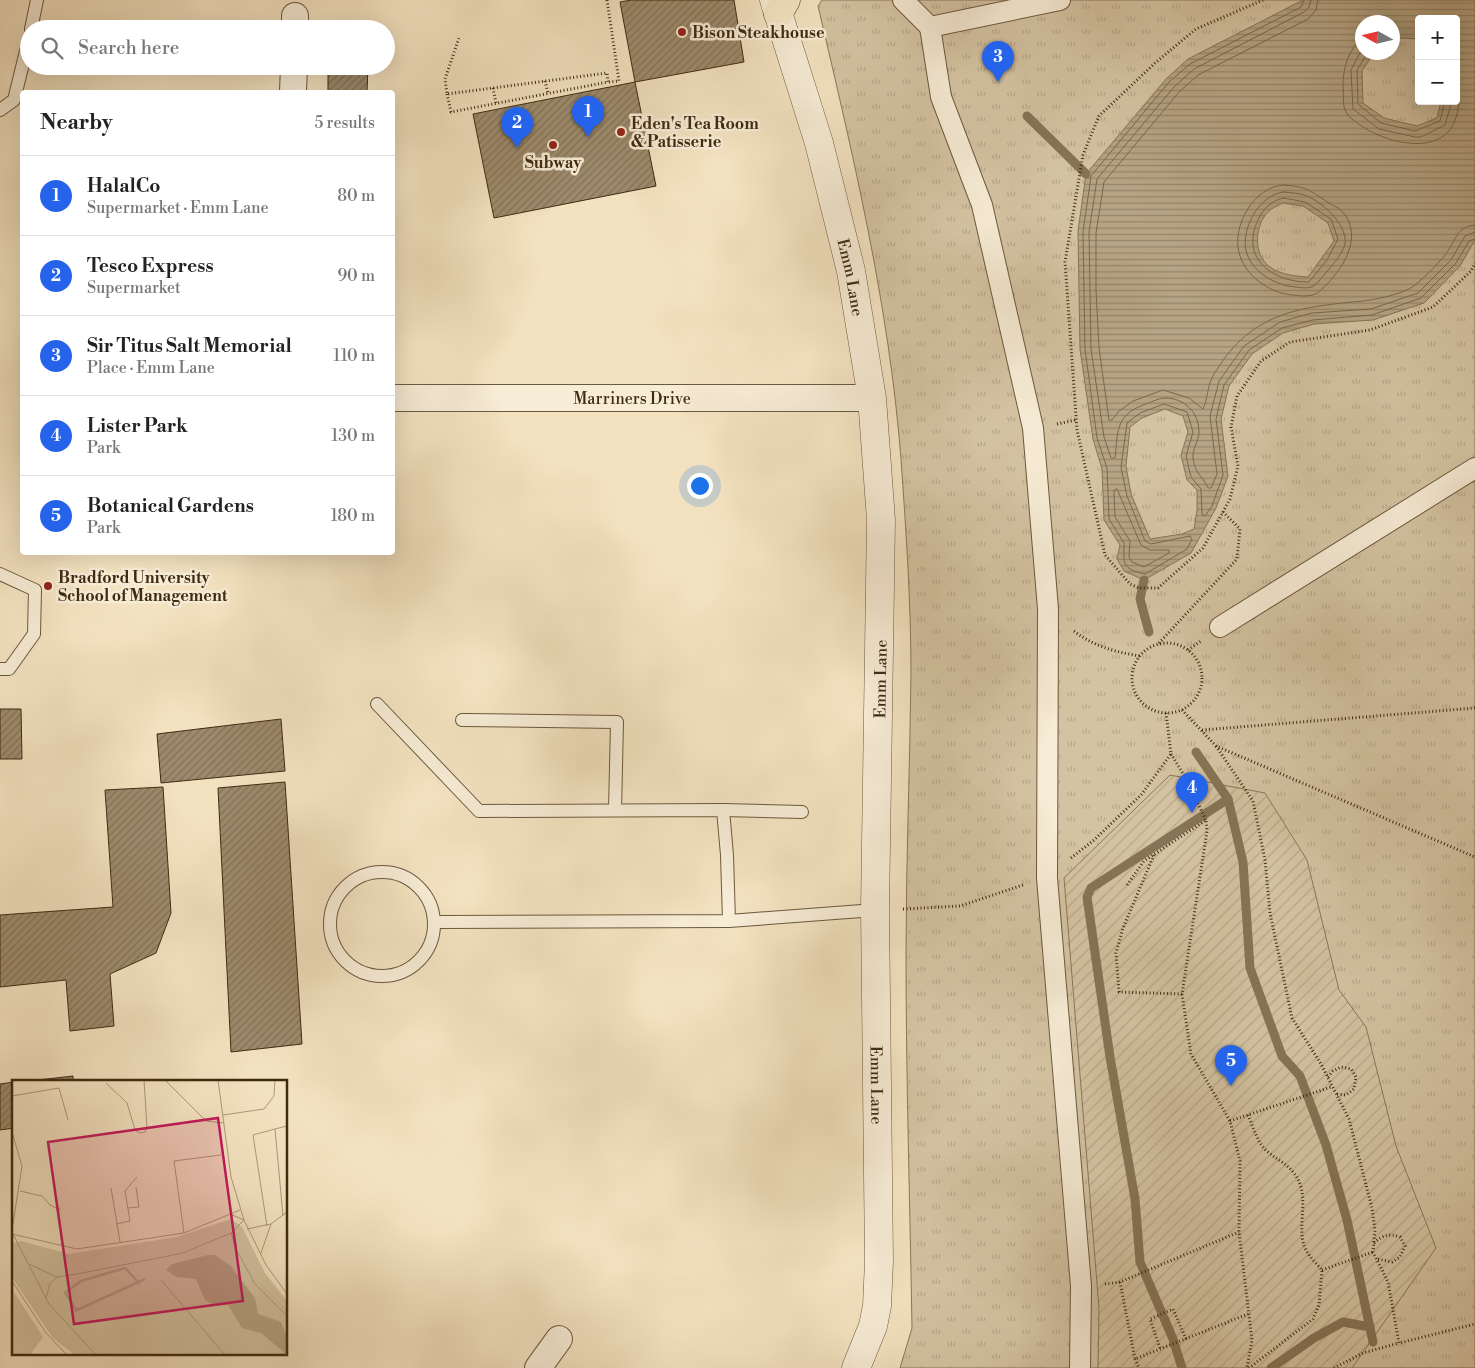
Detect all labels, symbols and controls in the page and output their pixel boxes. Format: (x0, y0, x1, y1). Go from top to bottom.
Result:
north arrow (1355, 15, 1400, 60)
map controls (1415, 15, 1460, 105)
button: + (1415, 15, 1460, 60)
search box (20, 20, 395, 75)
place label: Bison Steakhouse (692, 23, 825, 43)
marker: Bison Steakhouse (676, 26, 688, 38)
icon: search (38, 34, 66, 62)
text: Search here (78, 36, 179, 60)
pin: 3 (982, 41, 1014, 82)
button: − (1415, 60, 1460, 105)
pin: 1 (572, 96, 604, 137)
pin: 2 (501, 107, 533, 148)
text: Nearby (40, 110, 113, 136)
text: 5 results (314, 113, 375, 133)
place label: Eden's Tea Room & Patisserie (631, 114, 759, 152)
marker: Eden's Tea Room & Patisserie (615, 126, 627, 138)
marker: Subway (547, 139, 559, 151)
place label: Subway (525, 153, 582, 173)
text: HalalCo (87, 174, 160, 198)
text: 1 (52, 186, 60, 206)
text: 80 m (337, 186, 375, 206)
text: Supermarket · Emm Lane (87, 198, 269, 218)
street label: Emm Lane (832, 237, 867, 318)
text: Tesco Express (87, 254, 214, 278)
text: 2 (51, 266, 61, 286)
text: 90 m (337, 266, 375, 286)
text: Supermarket (87, 278, 181, 298)
text: Sir Titus Salt Memorial (87, 334, 292, 358)
text: 3 (51, 346, 61, 366)
text: 110 m (333, 346, 375, 366)
text: Place · Emm Lane (87, 358, 215, 378)
street label: Marriners Drive (573, 389, 691, 409)
text: Lister Park (87, 414, 188, 438)
text: 4 (51, 426, 61, 446)
text: 130 m (331, 426, 375, 446)
text: Park (87, 438, 120, 458)
your location (687, 473, 713, 499)
text: Botanical Gardens (87, 494, 254, 518)
text: 5 (51, 506, 61, 526)
text: 180 m (331, 506, 375, 526)
text: Park (87, 518, 120, 538)
place label: Bradford University School of Management (58, 568, 228, 606)
marker: Bradford University School of Management (42, 580, 54, 592)
street label: Emm Lane (870, 639, 892, 719)
pin: 4 (1176, 772, 1208, 813)
pin: 5 (1215, 1045, 1247, 1086)
street label: Emm Lane (866, 1046, 886, 1125)
inset map (12, 1080, 288, 1356)

